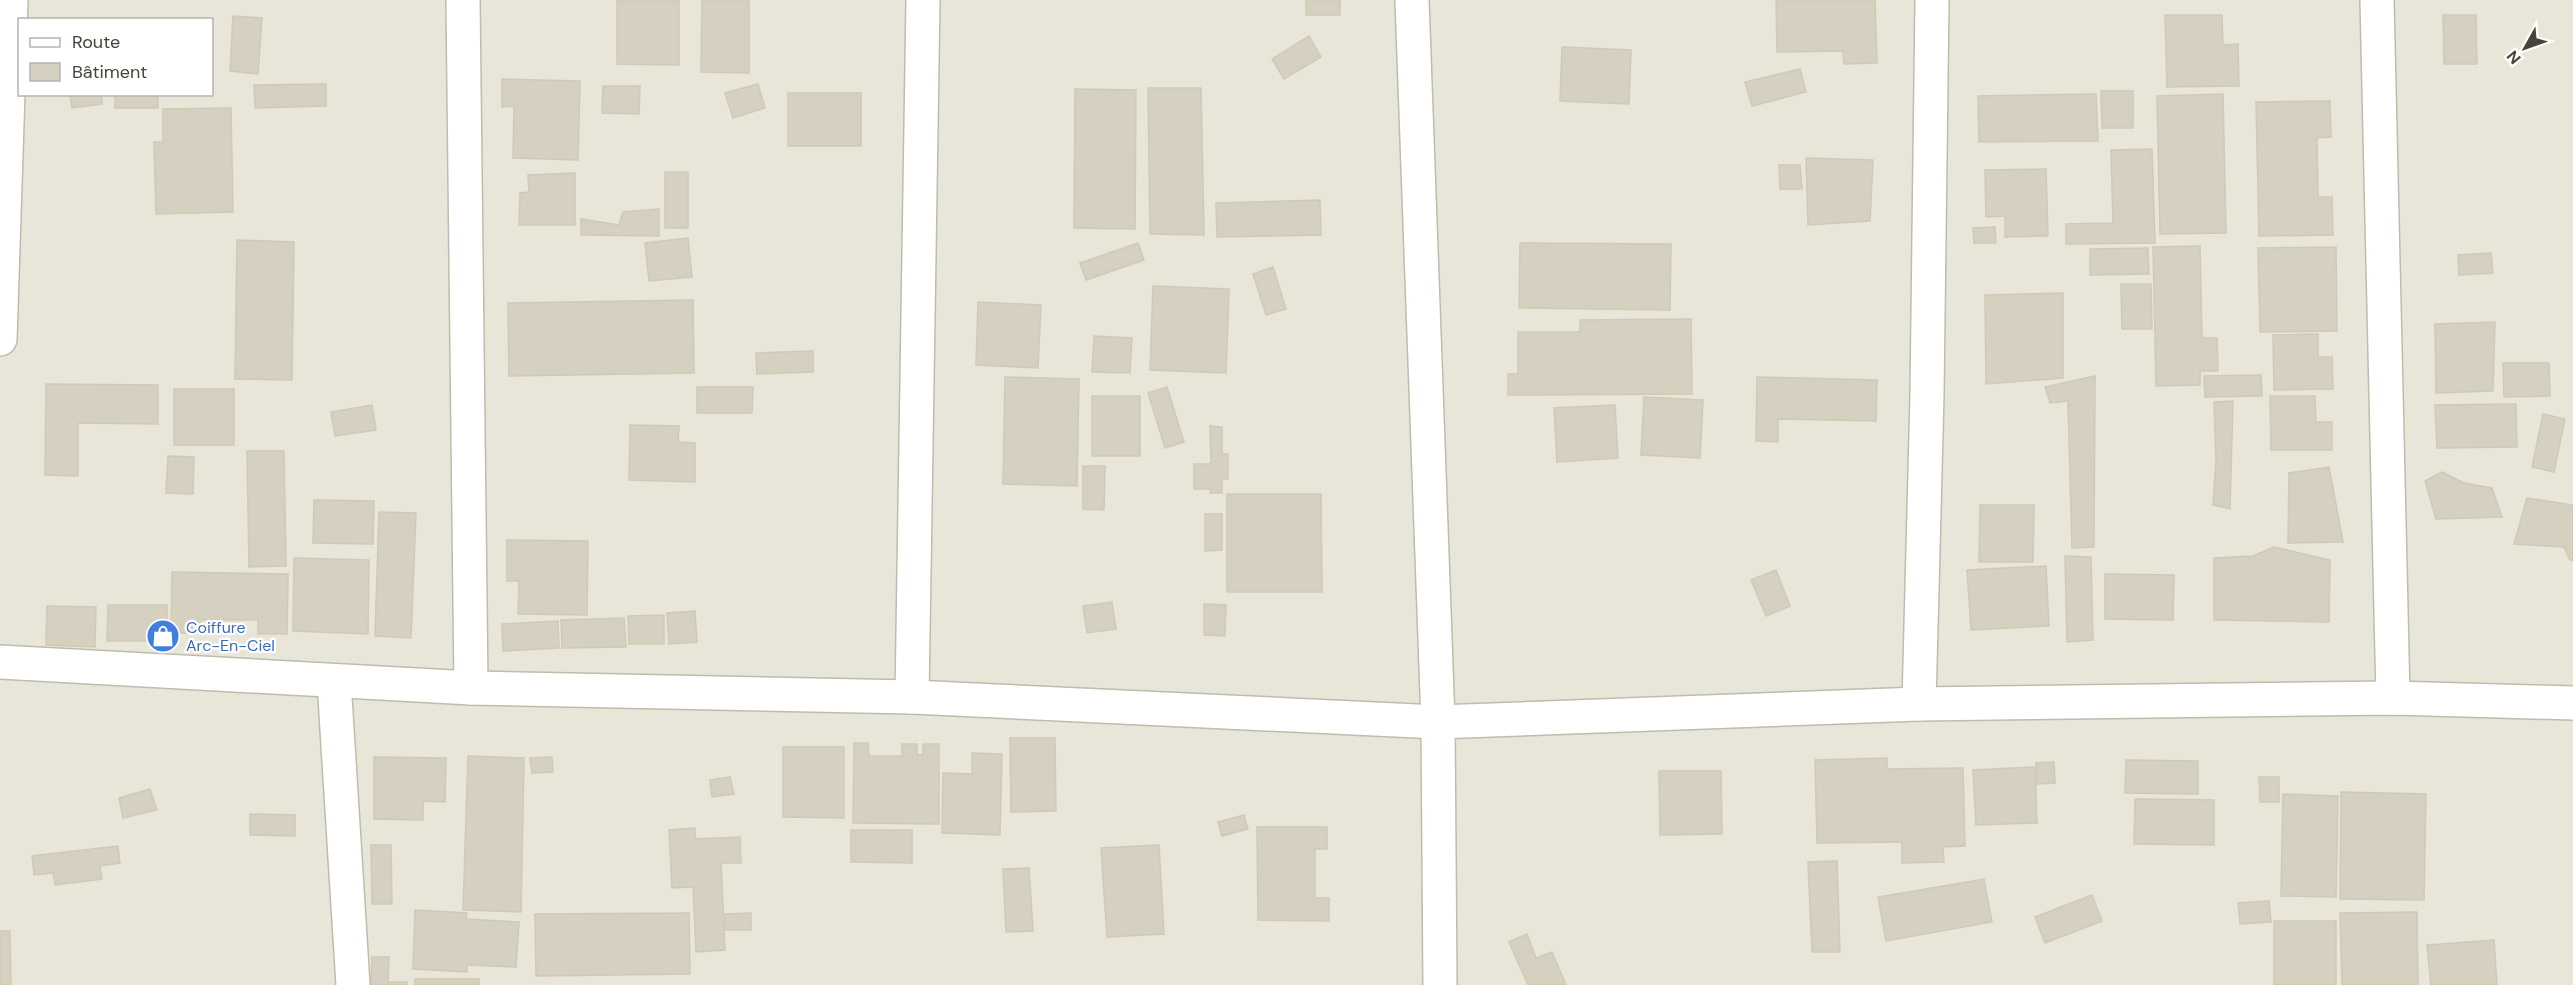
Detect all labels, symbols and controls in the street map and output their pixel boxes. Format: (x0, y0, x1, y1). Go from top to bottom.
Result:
legend (18, 18, 213, 96)
north arrow (2495, 18, 2555, 78)
text: Route (72, 30, 120, 54)
text: N (2502, 46, 2526, 69)
text: Bâtiment (72, 60, 147, 84)
place label: Coiffure Arc-En-Ciel (186, 617, 275, 656)
shop icon: Coiffure Arc-En-Ciel (145, 618, 181, 654)

